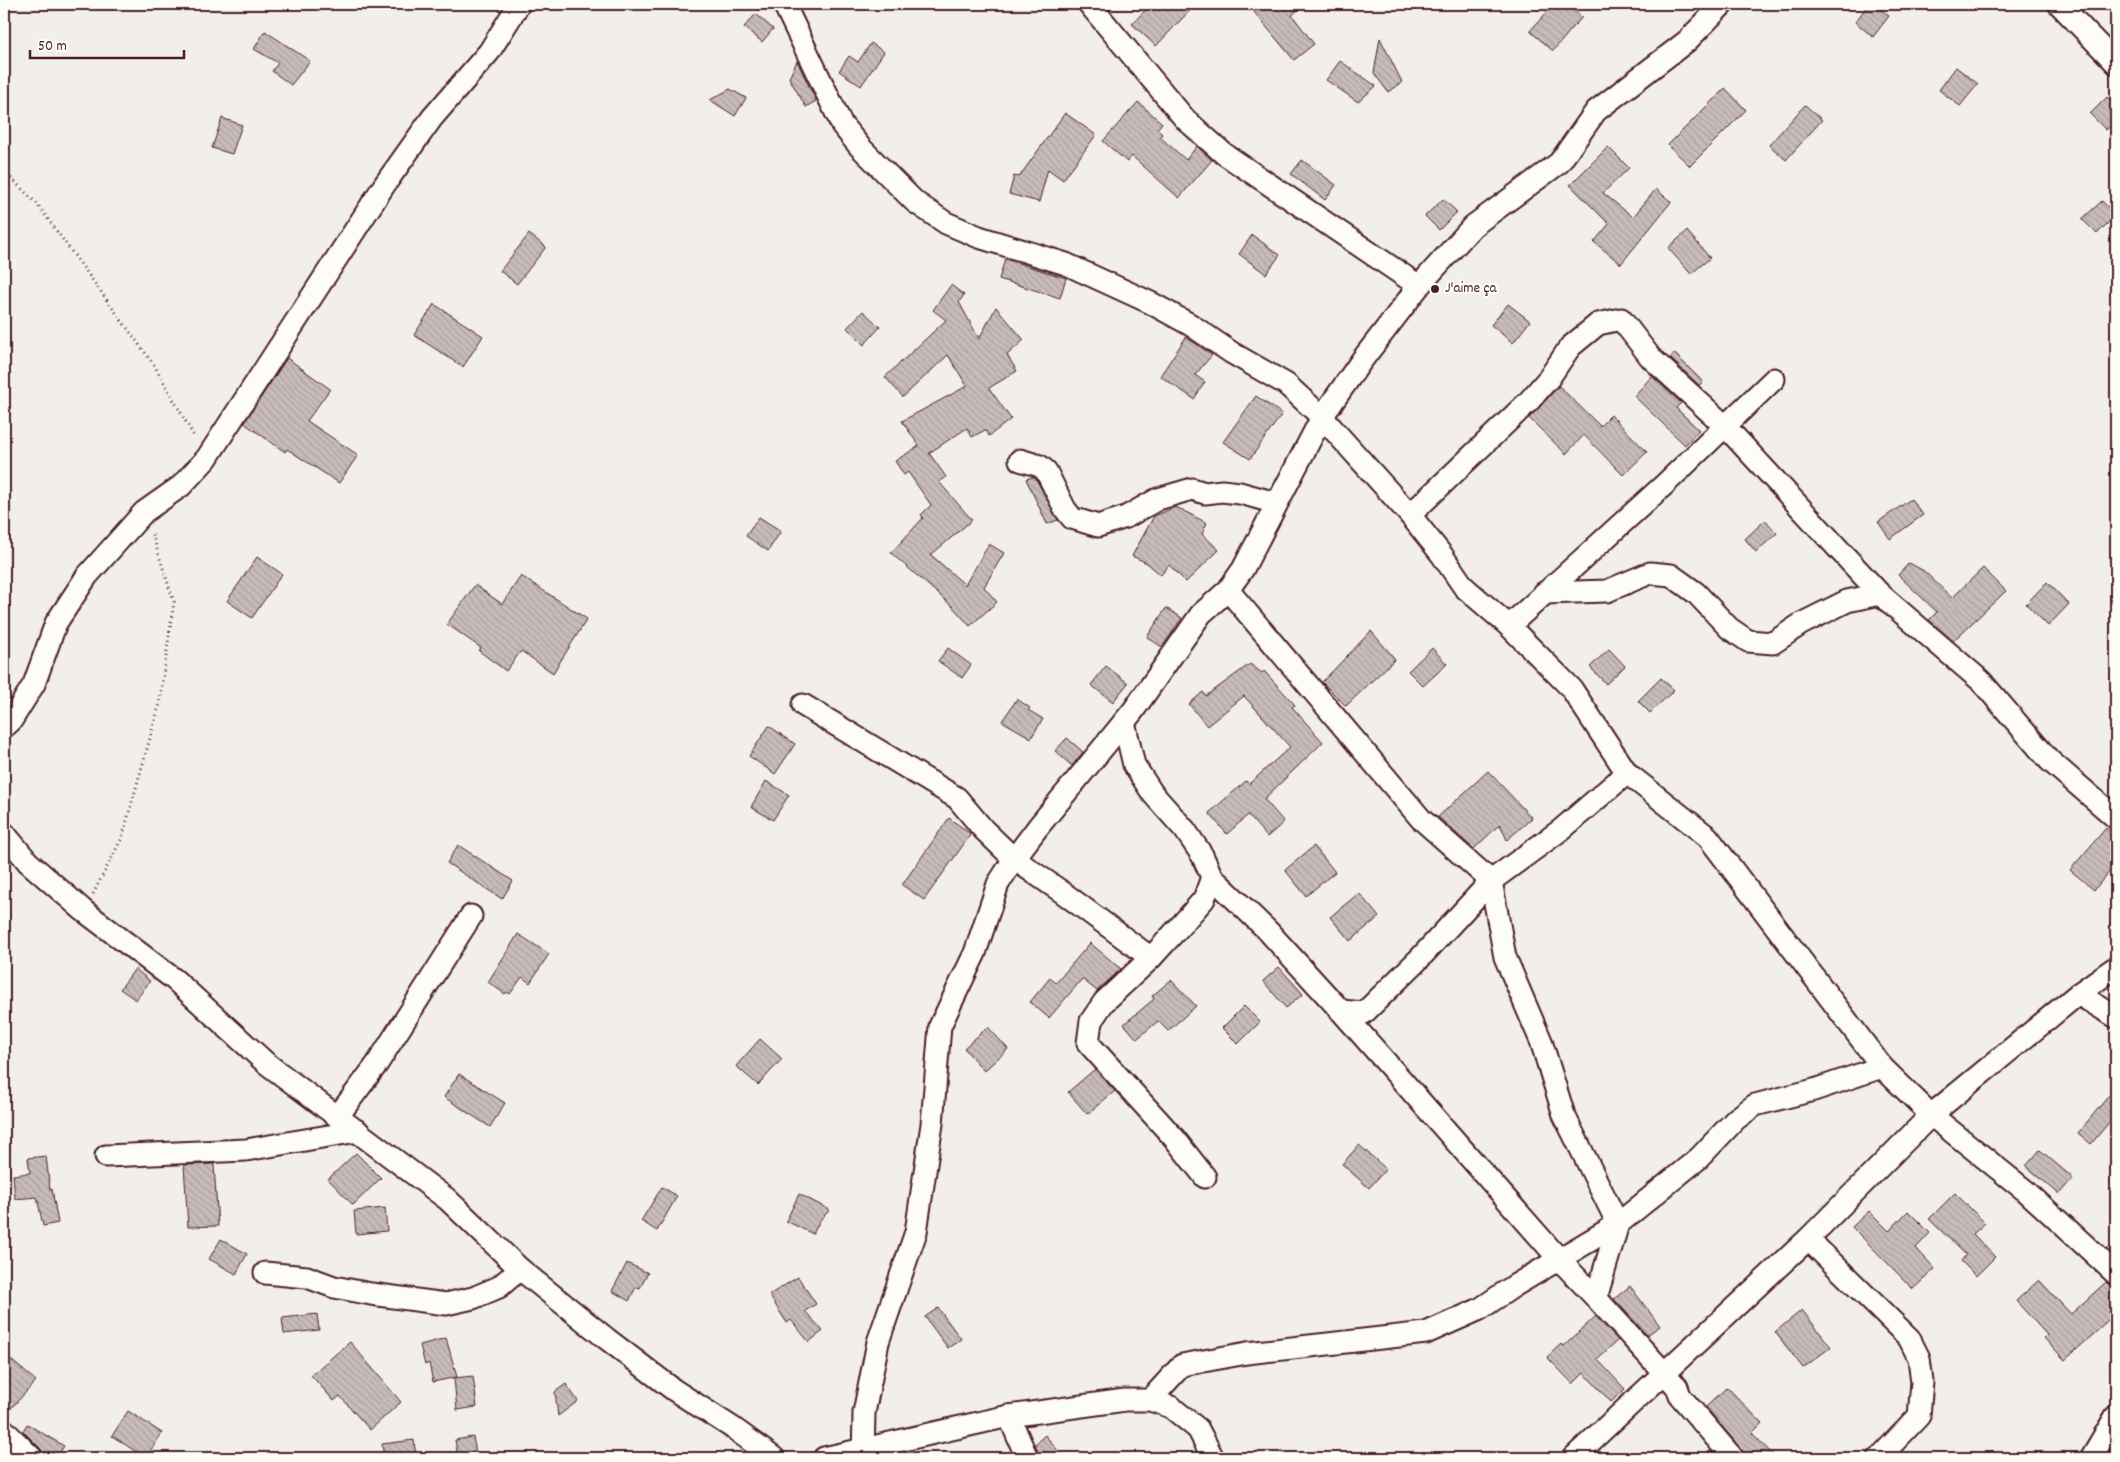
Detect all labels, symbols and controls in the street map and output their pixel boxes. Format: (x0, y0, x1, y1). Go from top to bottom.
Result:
scale bar (30, 28, 184, 60)
text: 50 m (38, 36, 67, 58)
place label: J'aime ça (1445, 278, 1498, 300)
marker: J'aime ça (1429, 283, 1441, 295)

